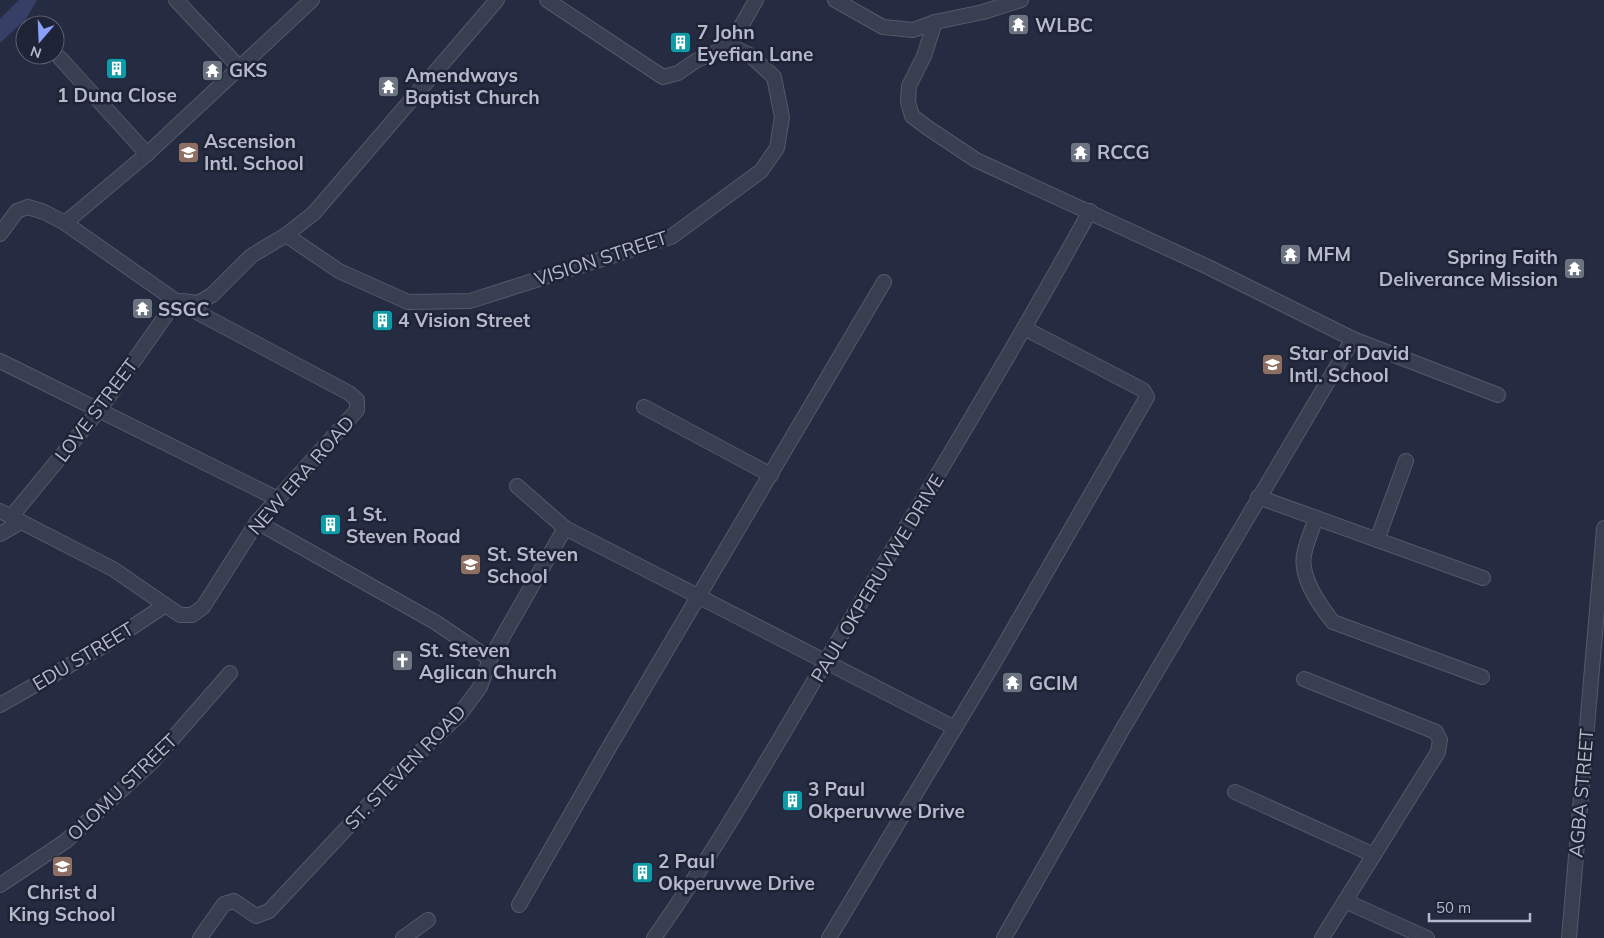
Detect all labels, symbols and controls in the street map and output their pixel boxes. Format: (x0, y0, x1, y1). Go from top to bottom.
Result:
temple icon: WLBC (1007, 13, 1031, 37)
place label: WLBC (1035, 13, 1093, 37)
north arrow (15, 15, 65, 65)
place label: 7 John Eyefian Lane (697, 20, 813, 66)
building icon: 7 John Eyefian Lane (669, 31, 693, 55)
text: N (28, 42, 44, 63)
building icon: 1 Duna Close (105, 57, 129, 81)
temple icon: GKS (201, 58, 225, 82)
place label: GKS (229, 58, 268, 82)
place label: Amendways Baptist Church (405, 63, 540, 109)
temple icon: Amendways Baptist Church (377, 74, 401, 98)
place label: 1 Duna Close (57, 83, 177, 107)
place label: Ascension Intl. School (204, 129, 304, 175)
school or university icon: Ascension Intl. School (176, 140, 200, 164)
temple icon: RCCG (1069, 140, 1093, 164)
place label: RCCG (1097, 140, 1149, 164)
street label: VISION STREET (531, 225, 671, 291)
temple icon: MFM (1279, 242, 1303, 266)
place label: MFM (1307, 242, 1351, 266)
place label: Spring Faith Deliverance Mission (1379, 245, 1558, 291)
temple icon: Spring Faith Deliverance Mission (1562, 256, 1586, 280)
temple icon: SSGC (130, 297, 154, 321)
place label: SSGC (158, 297, 210, 321)
building icon: 4 Vision Street (370, 308, 394, 332)
place label: 4 Vision Street (398, 308, 530, 332)
place label: Star of David Intl. School (1289, 341, 1409, 387)
school or university icon: Star of David Intl. School (1261, 352, 1285, 376)
street label: LOVE STREET (49, 353, 143, 466)
street label: NEW ERA ROAD (243, 411, 359, 539)
street label: PAUL OKPERUVWE DRIVE (805, 470, 949, 686)
place label: 1 St. Steven Road (346, 502, 461, 548)
building icon: 1 St. Steven Road (318, 513, 342, 537)
place label: St. Steven School (487, 542, 578, 588)
school or university icon: St. Steven School (459, 553, 483, 577)
street label: EDU STREET (28, 616, 138, 696)
place label: St. Steven Aglican Church (419, 638, 557, 684)
church icon: St. Steven Aglican Church (391, 649, 415, 673)
temple icon: GCIM (1001, 671, 1025, 695)
place label: GCIM (1029, 671, 1078, 695)
street label: ST. STEVEN ROAD (339, 699, 471, 835)
street label: AGBA STREET (1563, 727, 1599, 858)
street label: OLOMU STREET (62, 728, 182, 846)
place label: 3 Paul Okperuvwe Drive (808, 777, 965, 823)
building icon: 3 Paul Okperuvwe Drive (780, 788, 804, 812)
place label: 2 Paul Okperuvwe Drive (658, 849, 815, 895)
school or university icon: Christ d King School (50, 854, 74, 878)
building icon: 2 Paul Okperuvwe Drive (630, 860, 654, 884)
place label: Christ d King School (9, 880, 115, 926)
scale bar (1429, 890, 1530, 922)
text: 50 m (1436, 898, 1471, 917)

